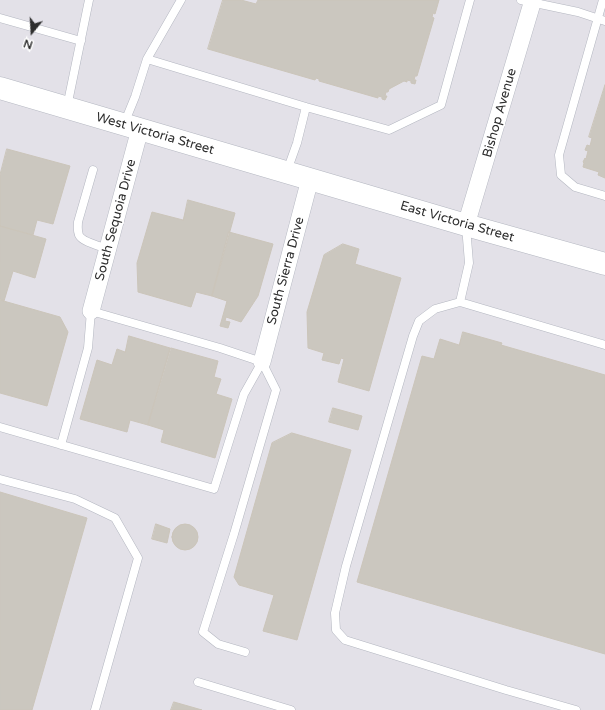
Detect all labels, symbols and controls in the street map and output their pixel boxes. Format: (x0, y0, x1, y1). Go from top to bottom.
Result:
north arrow (12, 12, 52, 52)
text: N (22, 36, 34, 51)
street label: Bishop Avenue (480, 66, 520, 160)
street label: West Victoria Street (94, 110, 216, 158)
street label: South Sequoia Drive (92, 157, 140, 283)
street label: East Victoria Street (398, 198, 516, 246)
street label: South Sierra Drive (264, 215, 308, 327)

